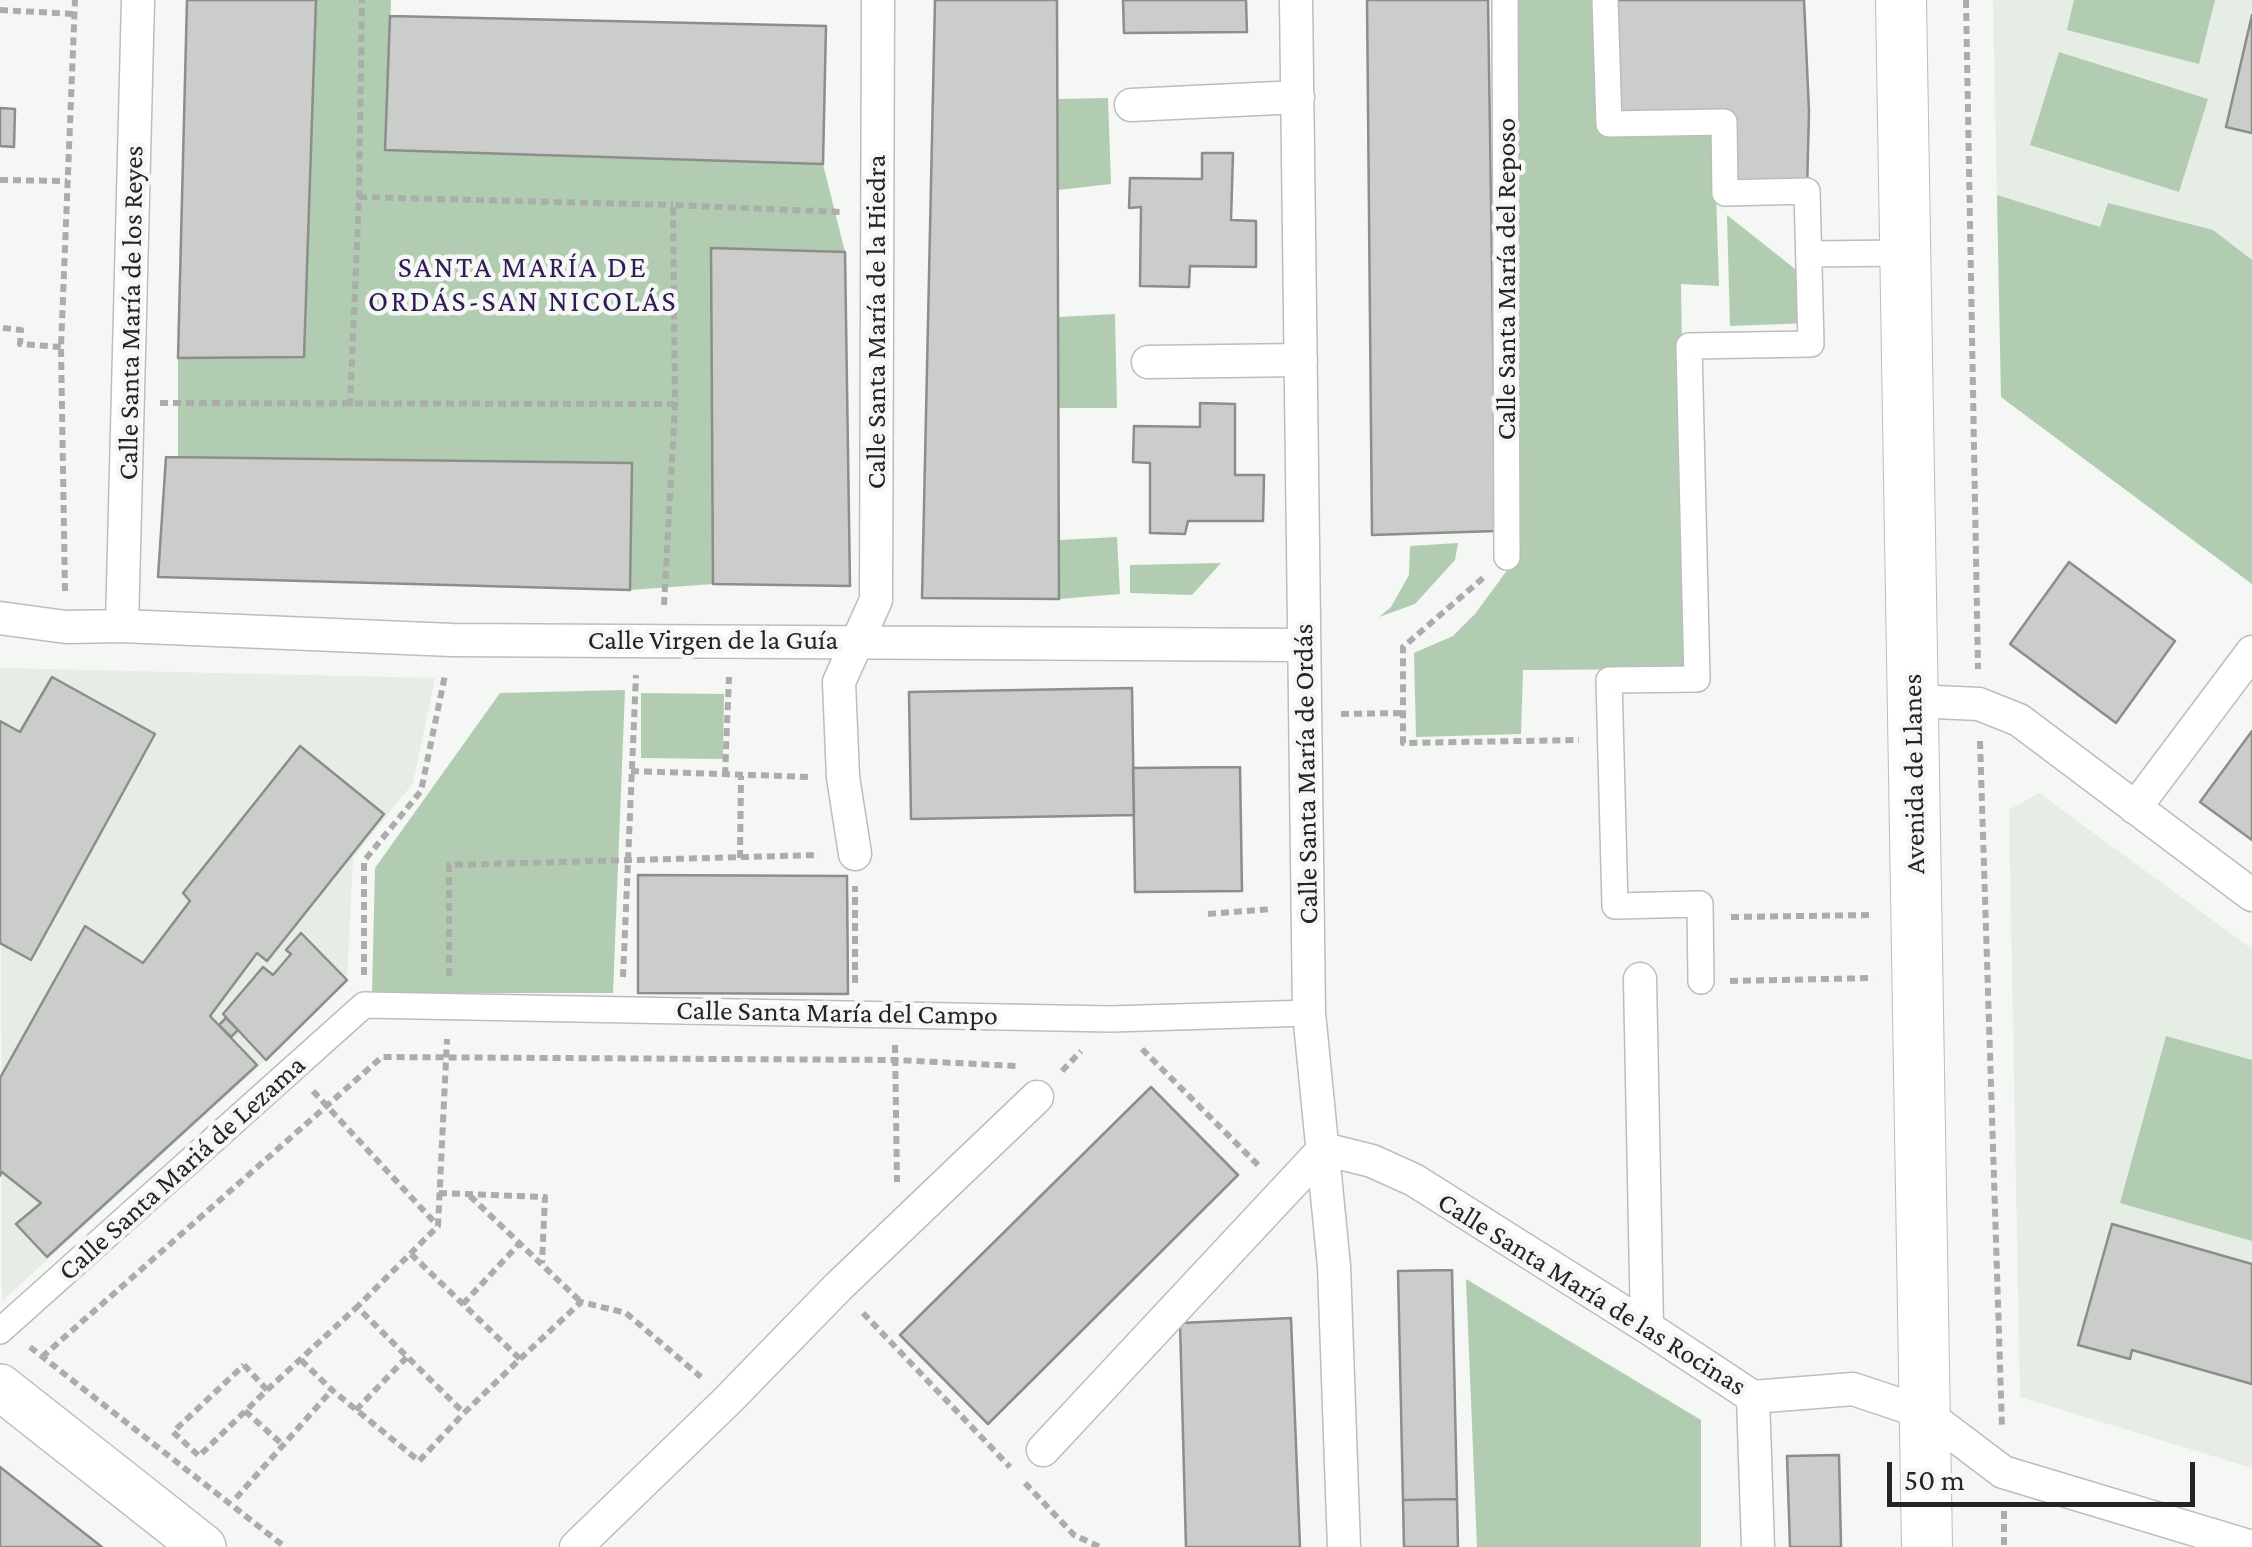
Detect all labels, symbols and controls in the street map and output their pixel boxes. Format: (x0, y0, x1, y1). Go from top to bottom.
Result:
street label: Calle Santa María del Reposo (1489, 118, 1523, 440)
street label: Calle Santa María de los Reyes (111, 145, 151, 481)
street label: Calle Santa María de la Hiedra (859, 155, 893, 489)
district label: SANTA MARÍA DE ORDÁS-SAN NICOLÁS (368, 250, 678, 320)
street label: Calle Virgen de la Guía (588, 623, 838, 657)
street label: Calle Santa María de Ordás (1287, 623, 1325, 925)
street label: Avenida de Llanes (1895, 673, 1933, 875)
street label: Calle Santa María del Campo (676, 993, 998, 1033)
street label: Calle Santa Mariá de Lezama (52, 1048, 312, 1288)
street label: Calle Santa María de las Rocinas (1431, 1185, 1753, 1403)
scale bar (1892, 1442, 2200, 1504)
text: 50 m (1904, 1463, 1965, 1496)

